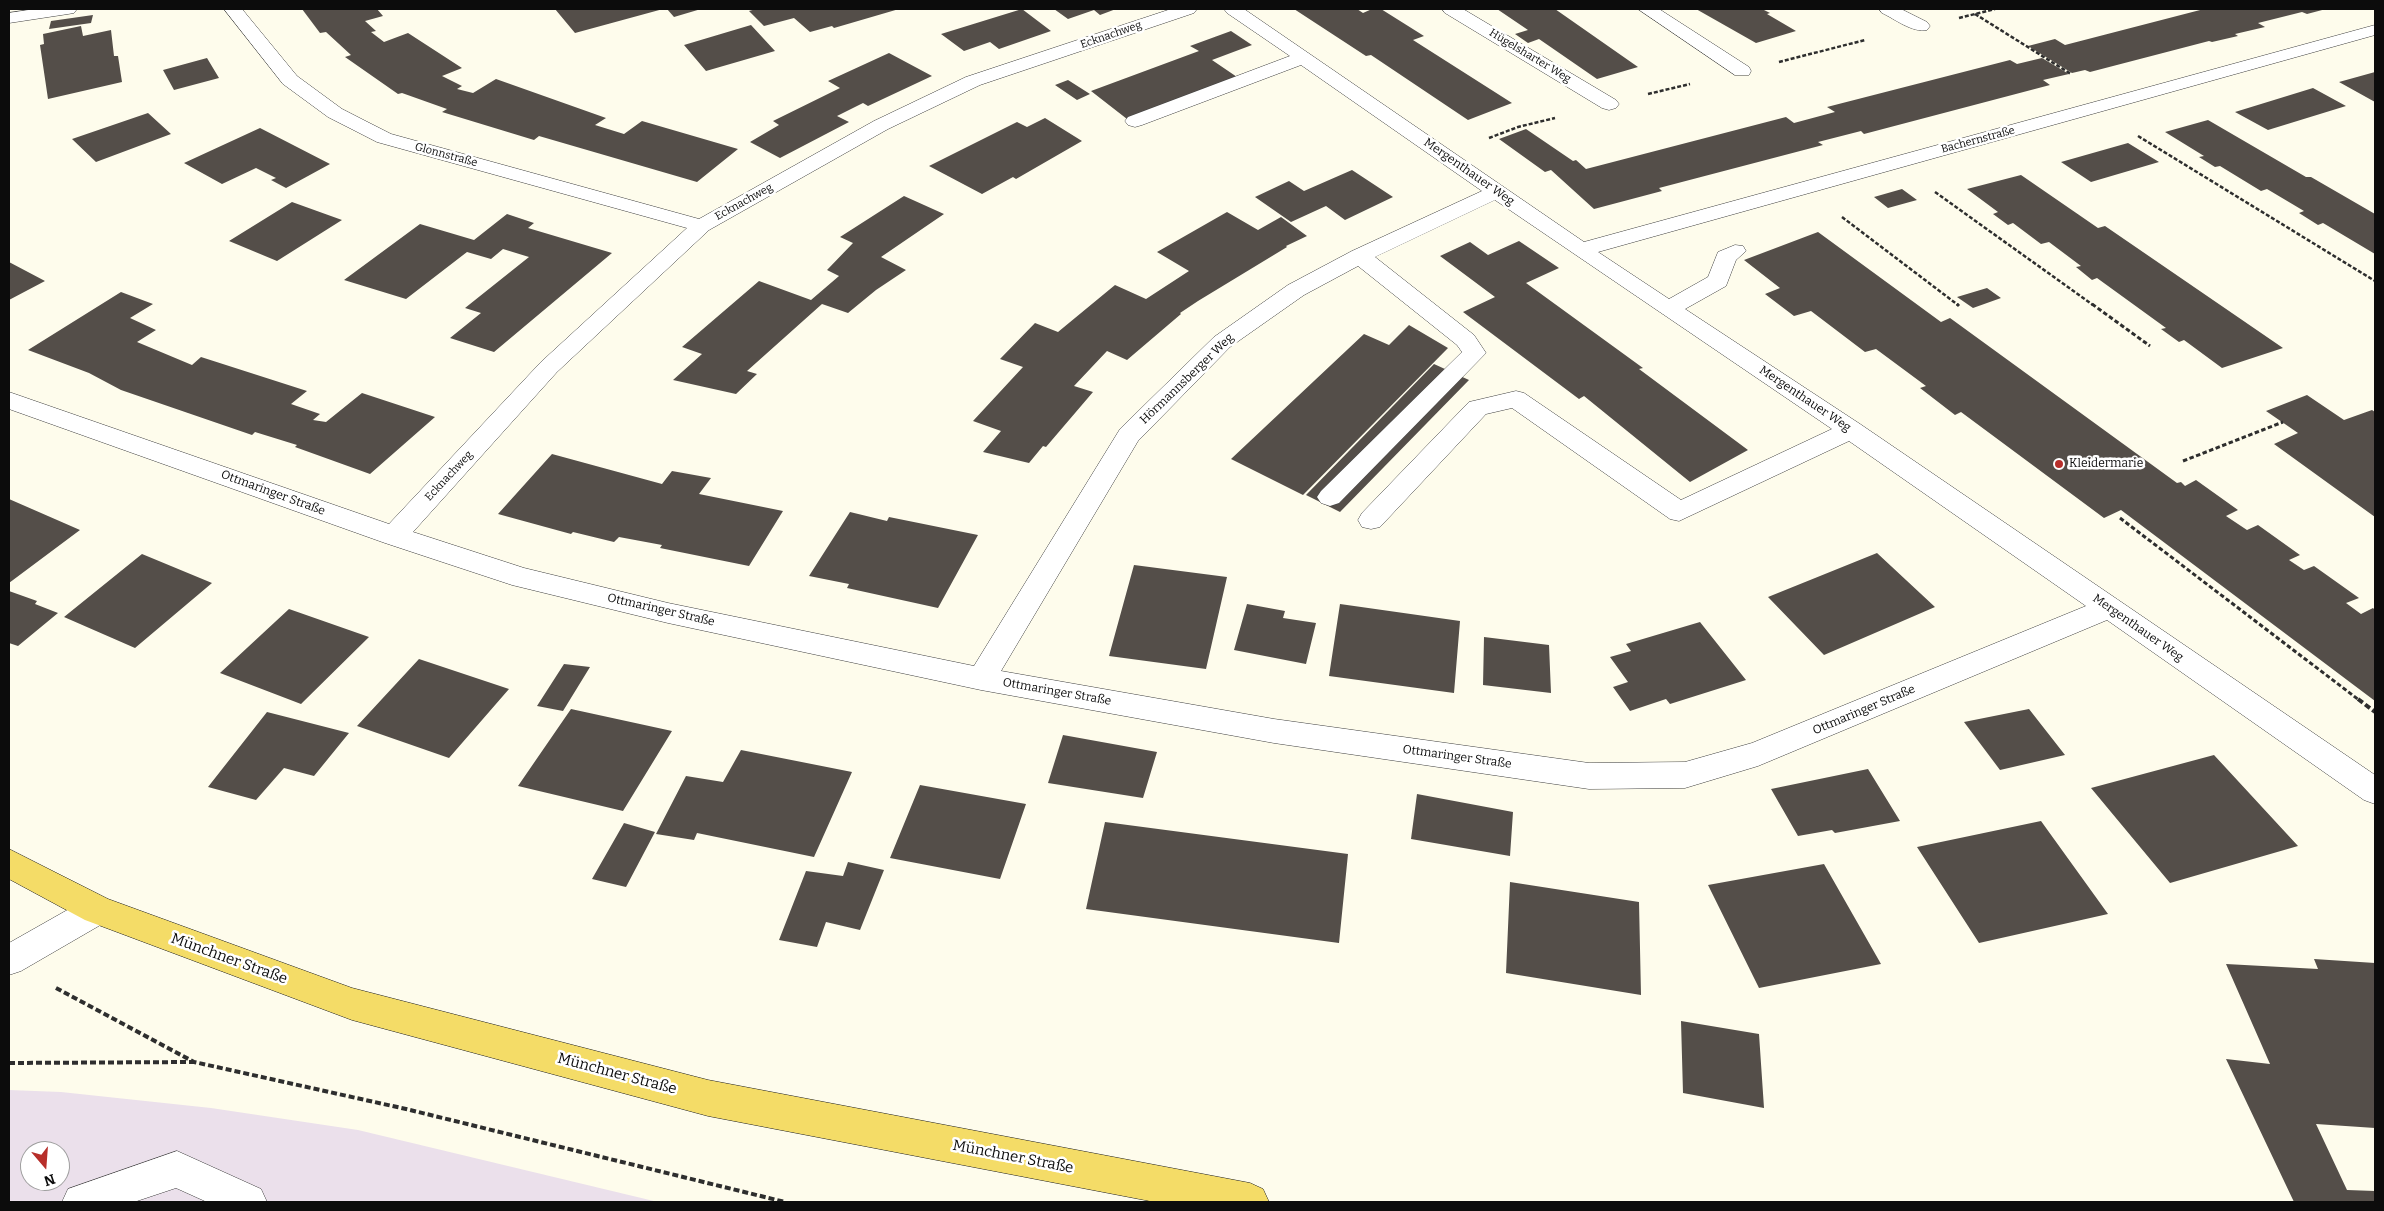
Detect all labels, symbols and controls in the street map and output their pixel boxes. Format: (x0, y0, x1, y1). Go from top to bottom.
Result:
street label: Ecknachweg (1079, 18, 1143, 52)
street label: Hügelsharter Weg (1487, 26, 1573, 86)
street label: Bachernstraße (1940, 124, 2016, 156)
street label: Mergenthauer Weg (1421, 135, 1517, 209)
street label: Glonnstraße (413, 140, 479, 170)
street label: Ecknachweg (713, 181, 775, 223)
street label: Hörmannsberger Weg (1137, 331, 1237, 427)
street label: Mergenthauer Weg (1756, 363, 1854, 435)
street label: Ecknachweg (422, 448, 476, 504)
place label: Kleidermarie (2069, 457, 2143, 471)
marker: Kleidermarie (2053, 458, 2065, 470)
street label: Ottmaringer Straße (219, 467, 327, 519)
street label: Ottmaringer Straße (606, 591, 716, 629)
street label: Mergenthauer Weg (2090, 591, 2186, 665)
street label: Ottmaringer Straße (1002, 675, 1112, 709)
street label: Ottmaringer Straße (1811, 682, 1917, 738)
street label: Ottmaringer Straße (1402, 742, 1512, 772)
street label: Münchner Straße (168, 930, 290, 988)
street label: Münchner Straße (555, 1049, 679, 1099)
street label: Münchner Straße (951, 1136, 1075, 1178)
north arrow (20, 1141, 70, 1191)
text: N (42, 1170, 57, 1190)

